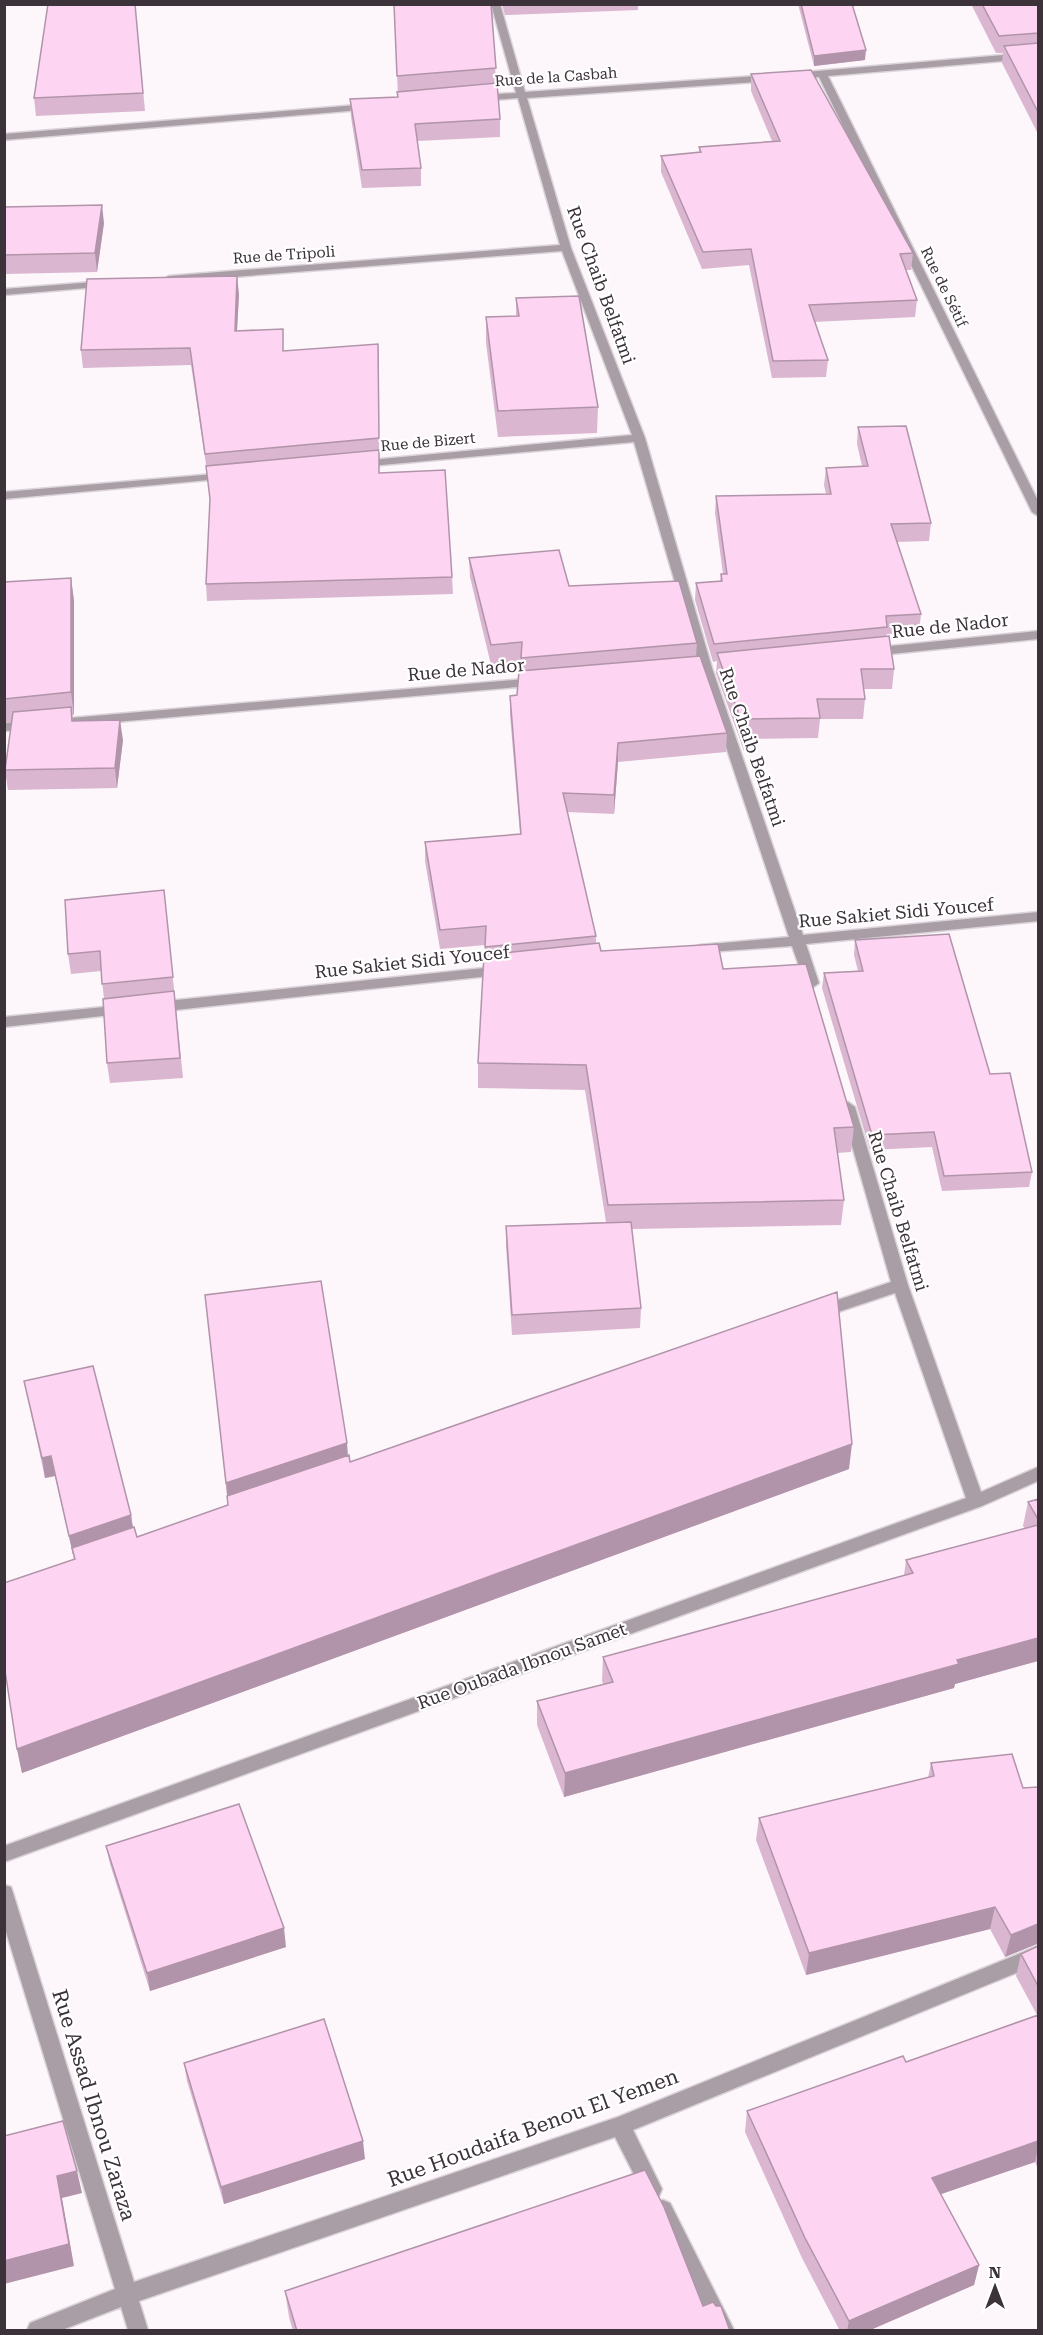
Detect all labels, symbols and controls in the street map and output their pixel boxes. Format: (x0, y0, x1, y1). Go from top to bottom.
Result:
street label: Rue de la Casbah (494, 64, 618, 90)
street label: Rue Chaib Belfatmi (563, 203, 640, 367)
street label: Rue de Tripoli (232, 242, 336, 268)
street label: Rue de Sétif (917, 244, 972, 331)
street label: Rue de Bizert (380, 429, 477, 455)
street label: Rue de Nador (890, 609, 1009, 642)
street label: Rue de Nador (407, 654, 525, 685)
street label: Rue Chaib Belfatmi (715, 665, 790, 829)
street label: Rue Sakiet Sidi Youcef (797, 893, 996, 932)
street label: Rue Sakiet Sidi Youcef (313, 941, 512, 982)
street label: Rue Chaib Belfatmi (864, 1128, 933, 1294)
street label: Rue Oubada Ibnou Samet (414, 1618, 630, 1713)
street label: Rue Assad Ibnou Zaraza (47, 1986, 141, 2224)
street label: Rue Houdaifa Benou El Yemen (384, 2064, 682, 2192)
north arrow (965, 2257, 1025, 2317)
text: N (989, 2263, 1001, 2282)

